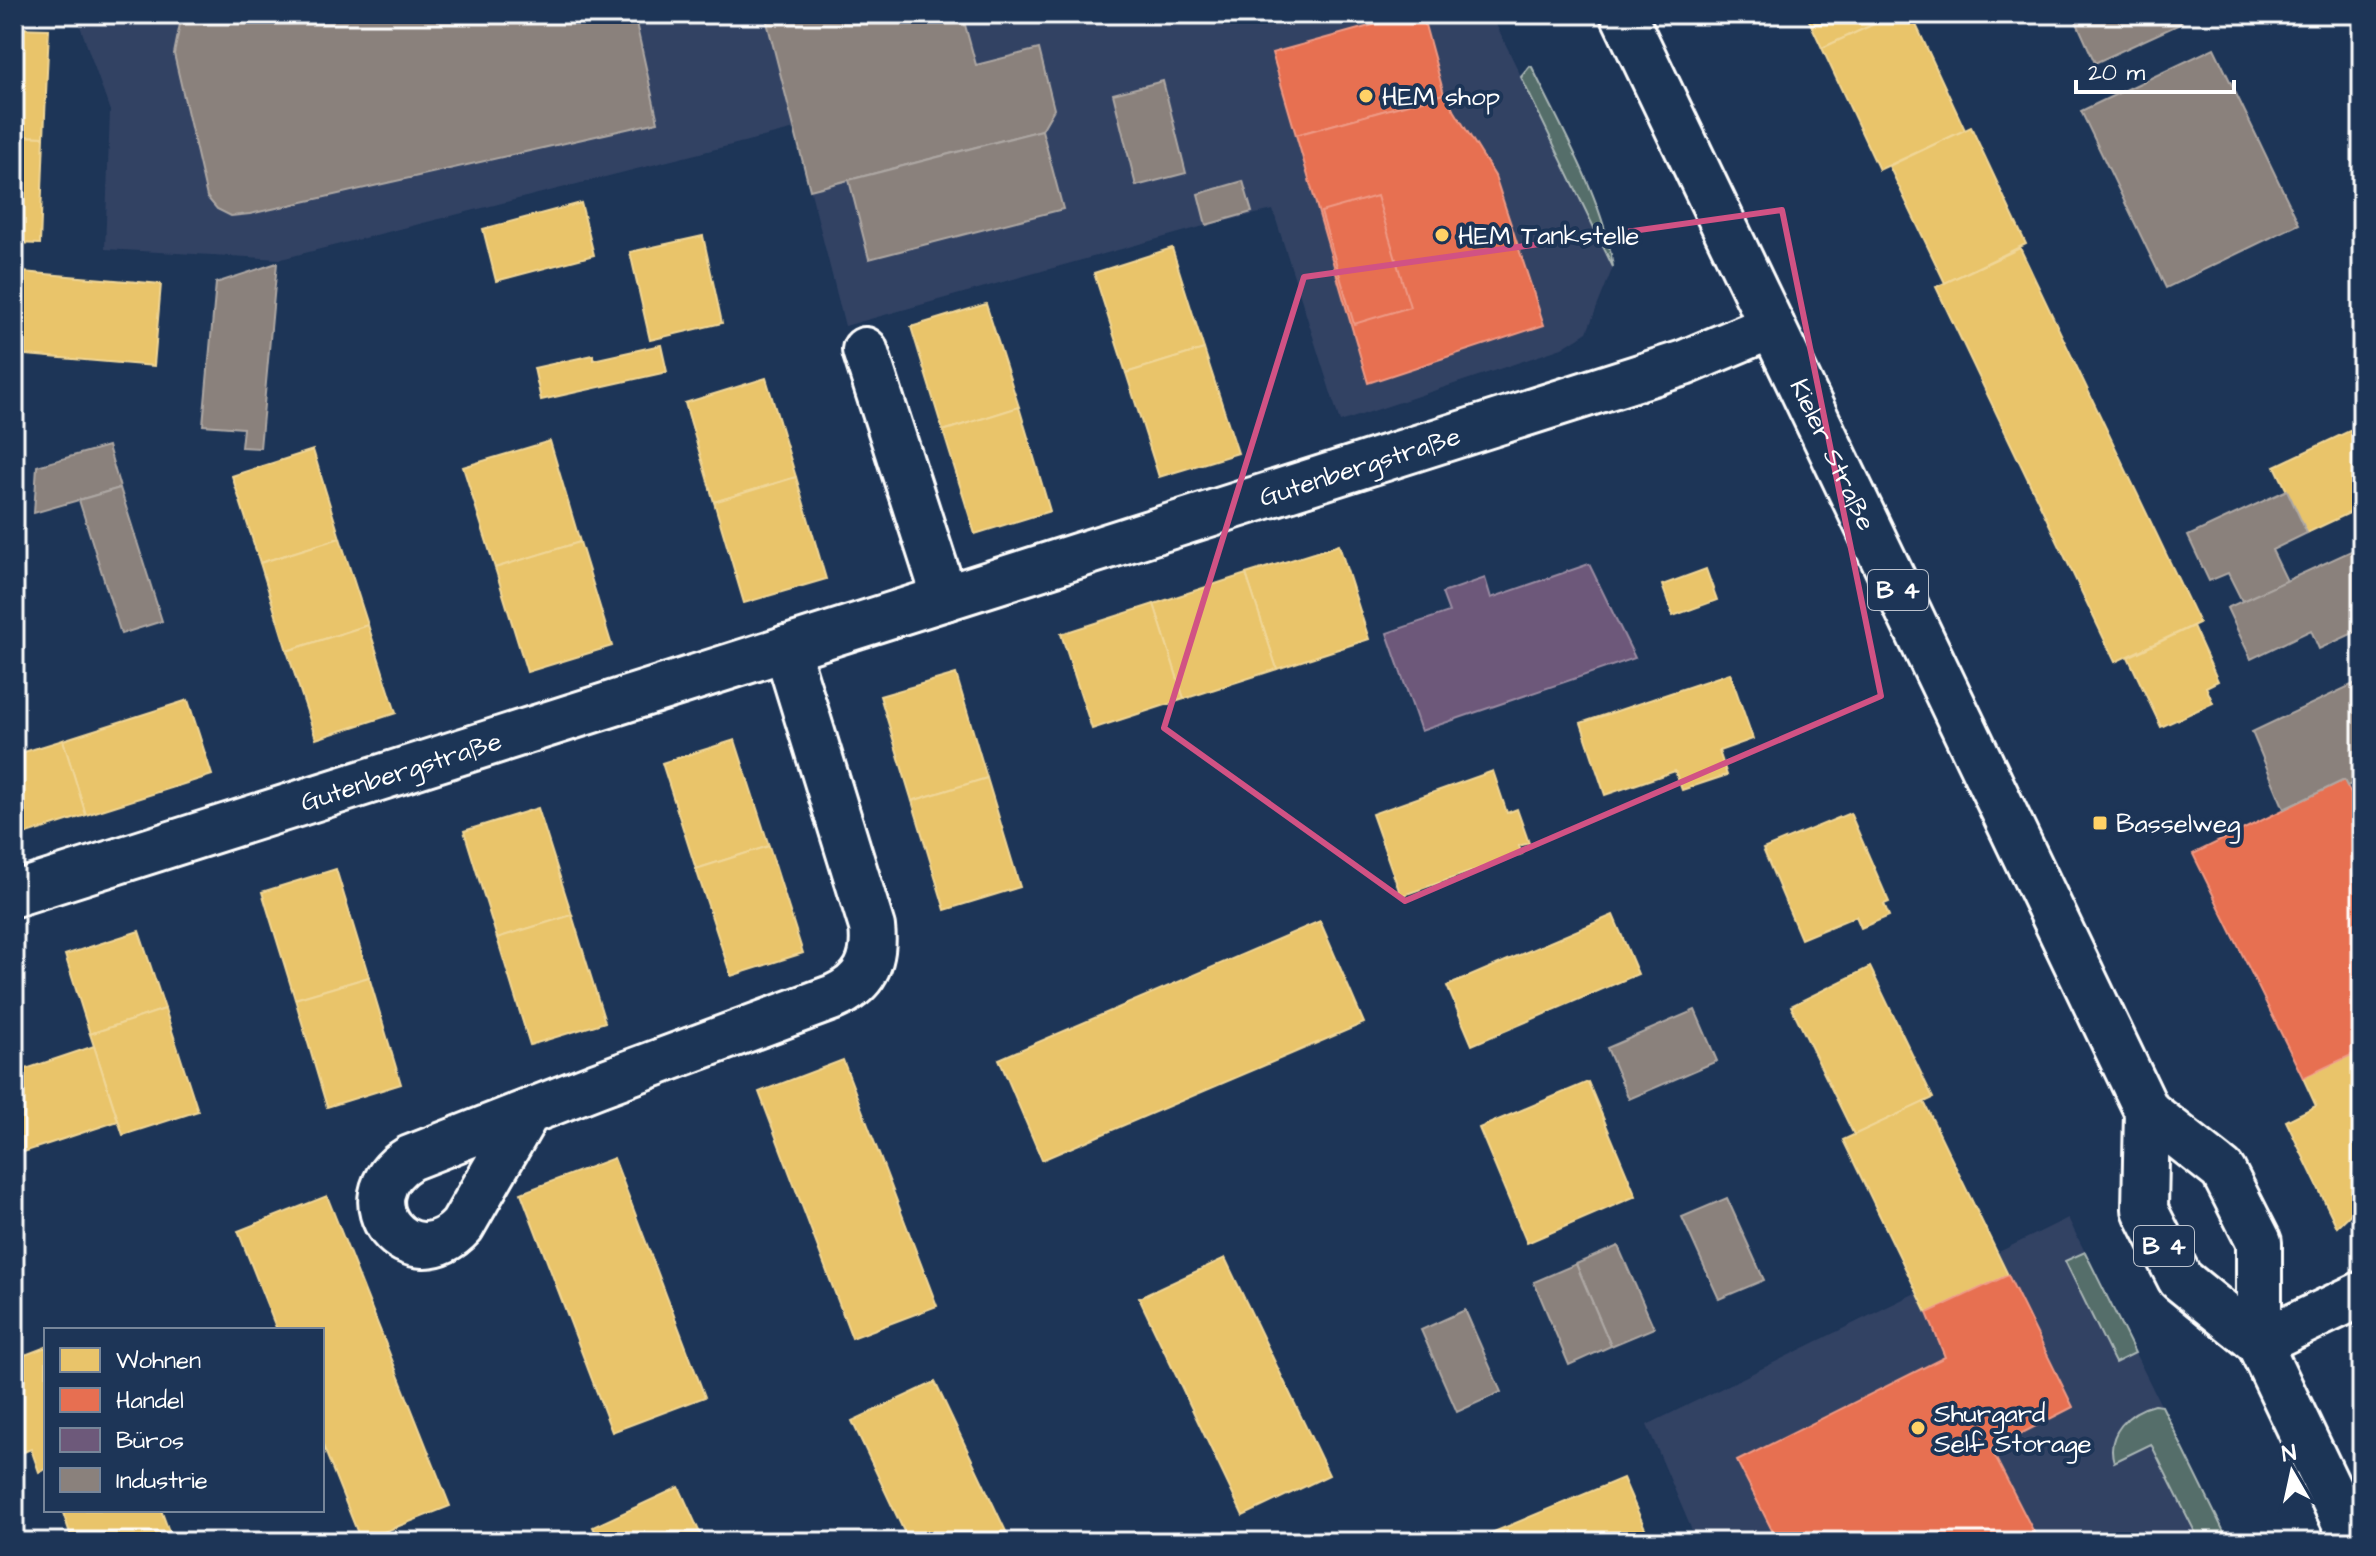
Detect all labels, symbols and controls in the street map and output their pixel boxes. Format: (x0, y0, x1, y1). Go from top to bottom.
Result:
scale bar (2076, 44, 2234, 94)
text: 20 m (2088, 56, 2145, 90)
place label: HEM shop (1382, 79, 1500, 115)
marker: HEM shop (1357, 87, 1375, 105)
place label: HEM Tankstelle (1458, 218, 1639, 254)
marker: HEM Tankstelle (1433, 226, 1451, 244)
street label: Kieler Straße (1781, 373, 1884, 537)
street label: Gutenbergstraße (1255, 418, 1465, 516)
road number: B 4 (1868, 570, 1928, 610)
street label: Gutenbergstraße (296, 723, 506, 821)
place label: Basselweg (2116, 806, 2240, 844)
marker: Basselweg (2091, 814, 2109, 832)
road number: B 4 (2134, 1226, 2194, 1266)
legend (44, 1328, 324, 1512)
text: Wohnen (116, 1344, 201, 1378)
text: Handel (116, 1384, 184, 1418)
place label: Shurgard Self Storage (1934, 1396, 2092, 1464)
marker: Shurgard Self Storage (1909, 1419, 1927, 1437)
text: Büros (116, 1424, 184, 1458)
north arrow (2252, 1432, 2332, 1512)
text: N (2280, 1437, 2299, 1470)
text: Industrie (116, 1464, 208, 1498)

